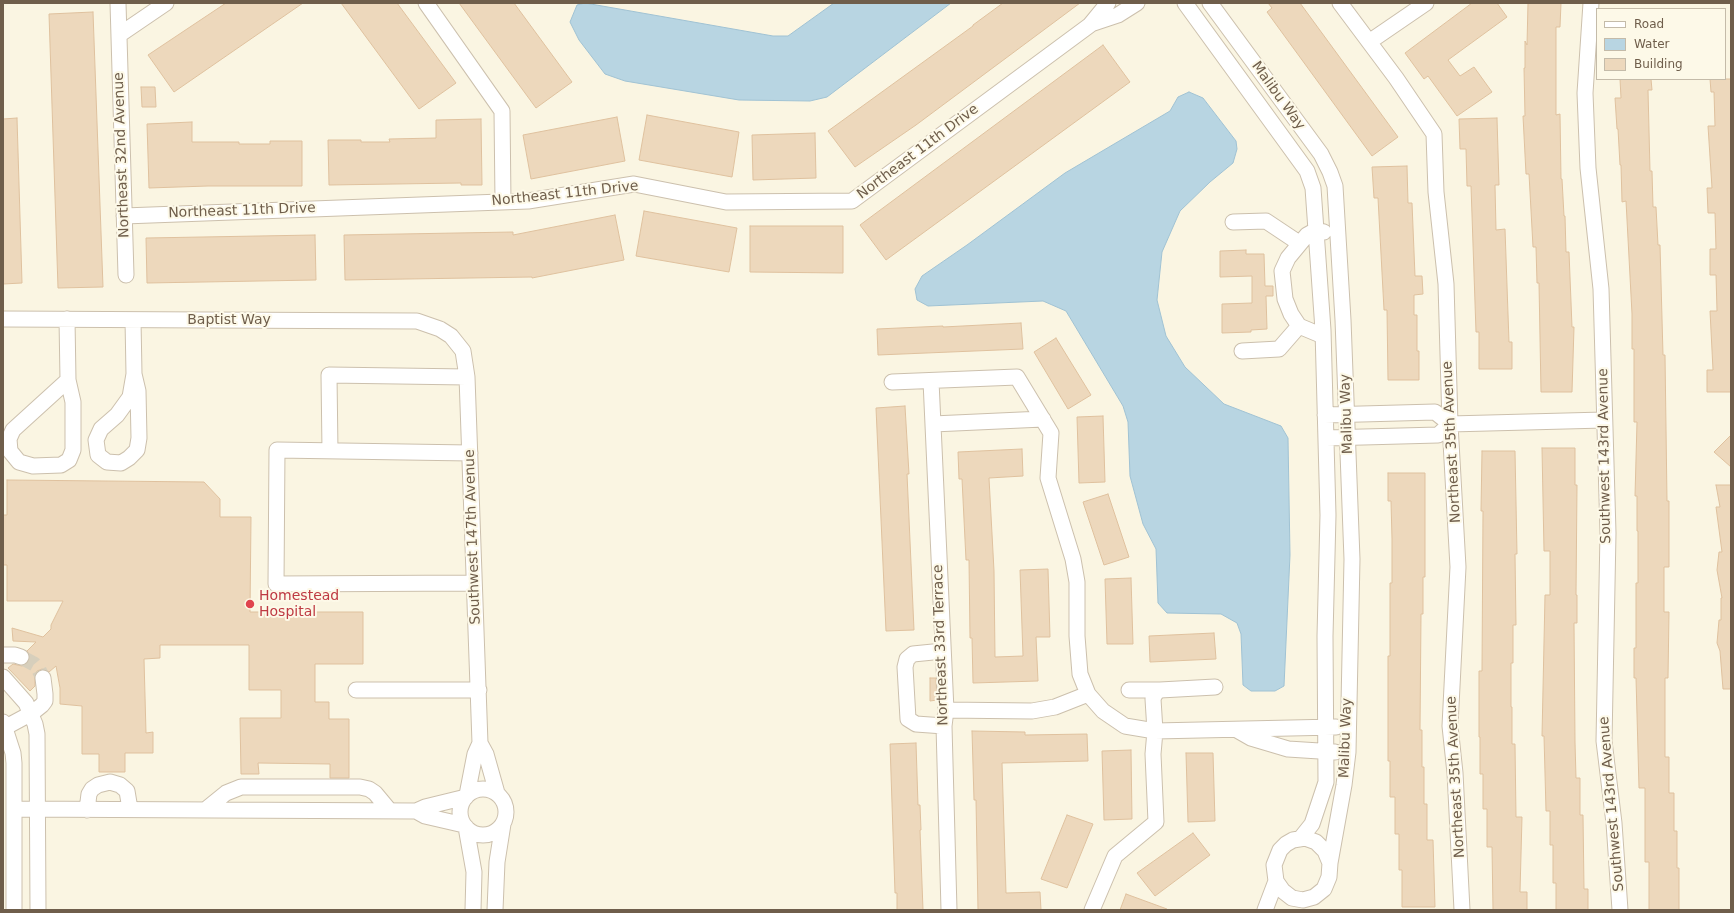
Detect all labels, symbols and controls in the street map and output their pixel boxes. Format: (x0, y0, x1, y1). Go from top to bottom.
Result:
legend (1596, 8, 1726, 80)
text: Road (1634, 17, 1664, 31)
text: Water (1634, 37, 1669, 51)
text: Building (1634, 57, 1683, 71)
street label: Malibu Way (1248, 59, 1308, 133)
street label: Northeast 32nd Avenue (111, 72, 133, 238)
street label: Northeast 11th Drive (854, 101, 982, 203)
street label: Northeast 11th Drive (491, 178, 639, 210)
street label: Northeast 11th Drive (168, 200, 316, 222)
street label: Baptist Way (187, 312, 271, 328)
street label: Northeast 35th Avenue (1439, 361, 1465, 523)
street label: Southwest 143rd Avenue (1595, 368, 1615, 544)
street label: Malibu Way (1337, 374, 1357, 454)
street label: Southwest 147th Avenue (462, 449, 484, 625)
street label: Northeast 33rd Terrace (930, 564, 952, 726)
place label: Homestead Hospital (259, 588, 339, 620)
marker: Homestead Hospital (244, 598, 256, 610)
street label: Northeast 35th Avenue (1443, 696, 1469, 858)
street label: Malibu Way (1336, 698, 1356, 778)
street label: Southwest 143rd Avenue (1596, 716, 1628, 892)

